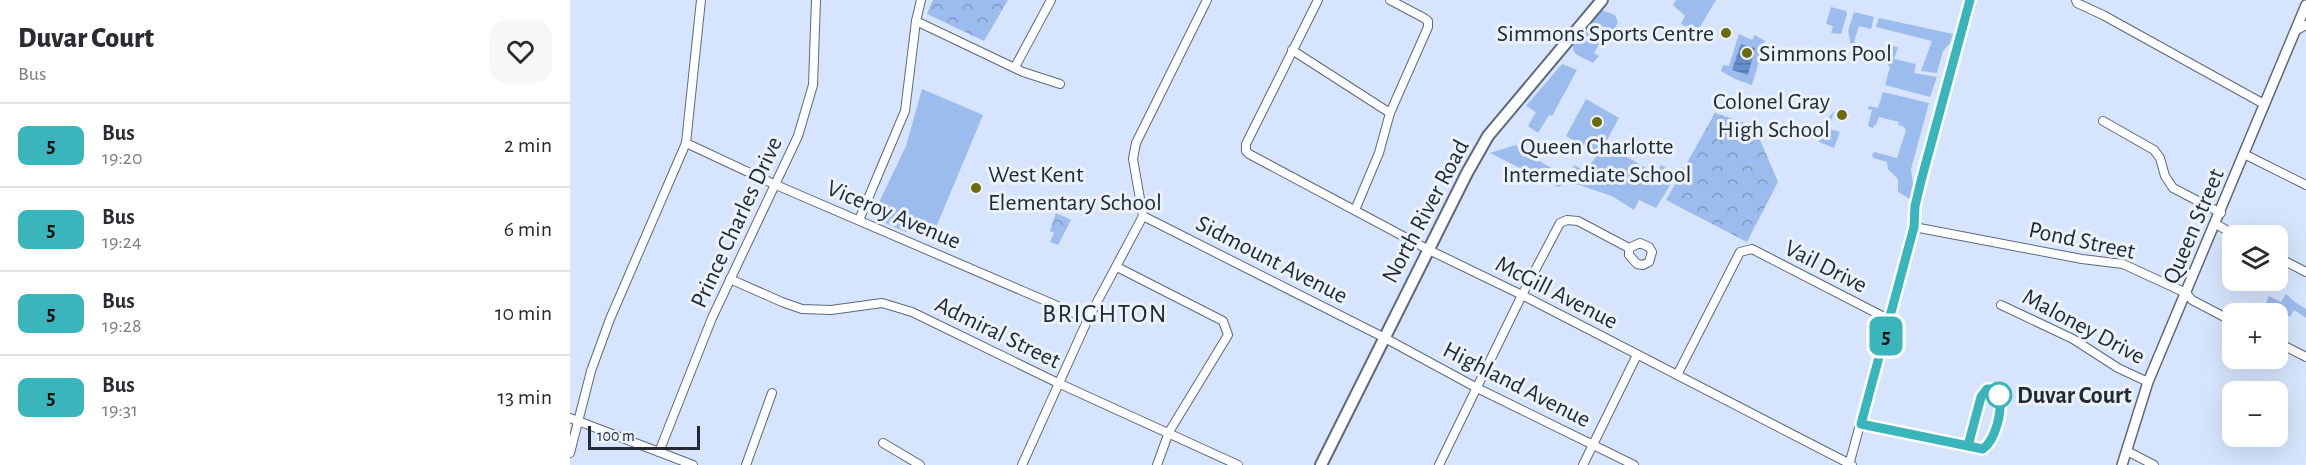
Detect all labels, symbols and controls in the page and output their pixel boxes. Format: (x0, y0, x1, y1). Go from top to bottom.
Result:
button: heart (489, 20, 552, 83)
place label: Simmons Sports Centre (1497, 22, 1714, 46)
text: Duvar Court (18, 25, 154, 53)
marker: Simmons Sports Centre (1719, 26, 1733, 40)
place label: Simmons Pool (1759, 42, 1892, 66)
marker: Simmons Pool (1740, 46, 1754, 60)
text: Bus (18, 64, 46, 84)
place label: Colonel Gray High School (1713, 90, 1830, 142)
marker: Colonel Gray High School (1835, 108, 1849, 122)
marker: Queen Charlotte Intermediate School (1590, 115, 1604, 129)
text: Bus (102, 122, 135, 144)
street label: Prince Charles Drive (687, 133, 787, 312)
text: 2 min (504, 134, 552, 156)
text: 5 (46, 135, 56, 156)
place label: Queen Charlotte Intermediate School (1503, 135, 1691, 187)
street label: North River Road (1378, 136, 1474, 287)
text: 19:20 (102, 148, 143, 168)
place label: West Kent Elementary School (988, 163, 1162, 215)
street label: Queen Street (2159, 165, 2229, 287)
street label: Viceroy Avenue (823, 176, 964, 254)
marker: West Kent Elementary School (969, 181, 983, 195)
text: Bus (102, 206, 135, 228)
street label: Sidmount Avenue (1192, 211, 1351, 308)
text: 6 min (504, 218, 552, 240)
street label: Pond Street (2026, 218, 2138, 264)
text: 5 (46, 219, 56, 240)
map controls (2222, 225, 2288, 447)
button: layers (2222, 225, 2288, 291)
text: 19:24 (102, 232, 142, 252)
street label: Vail Drive (1780, 236, 1871, 298)
street label: McGill Avenue (1492, 252, 1622, 334)
street label: Maloney Drive (2018, 285, 2149, 369)
text: Bus (102, 290, 135, 312)
street label: Admiral Street (931, 292, 1064, 374)
district label: BRIGHTON (1042, 301, 1168, 327)
text: 10 min (495, 302, 552, 324)
text: 5 (46, 303, 56, 324)
button: + (2222, 303, 2288, 369)
text: 19:28 (102, 316, 141, 336)
line badge: 5 (1866, 316, 1906, 356)
text: 5 (1881, 326, 1891, 347)
street label: Highland Avenue (1439, 337, 1594, 432)
text: Bus (102, 374, 135, 396)
button: − (2222, 381, 2288, 447)
marker: Duvar Court (1986, 382, 2012, 408)
place label: Duvar Court (2017, 384, 2132, 408)
text: 13 min (497, 386, 552, 408)
text: 5 (46, 387, 56, 408)
text: 19:31 (102, 400, 138, 420)
scale bar (588, 423, 700, 450)
text: 100 m (597, 428, 635, 444)

